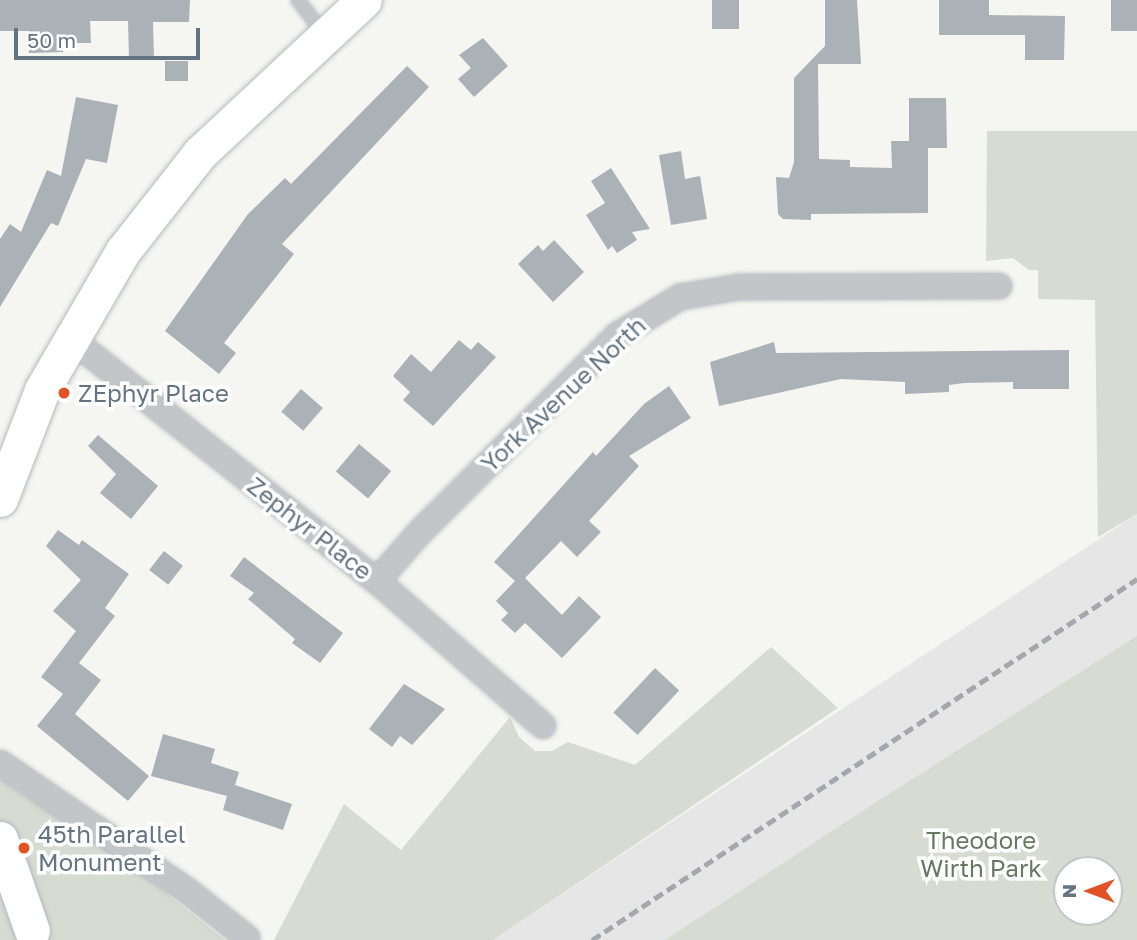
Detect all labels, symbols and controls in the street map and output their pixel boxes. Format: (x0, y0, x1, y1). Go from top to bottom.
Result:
scale bar (18, 14, 203, 58)
text: 50 m (27, 27, 76, 53)
street label: York Avenue North (475, 310, 651, 478)
place label: ZEphyr Place (78, 379, 229, 407)
marker: ZEphyr Place (56, 385, 72, 401)
street label: Zephyr Place (242, 471, 378, 585)
place label: 45th Parallel Monument (38, 820, 185, 876)
park label: Theodore Wirth Park (920, 826, 1042, 882)
marker: 45th Parallel Monument (16, 840, 32, 856)
north arrow (1053, 856, 1123, 926)
text: N (1057, 884, 1080, 898)

